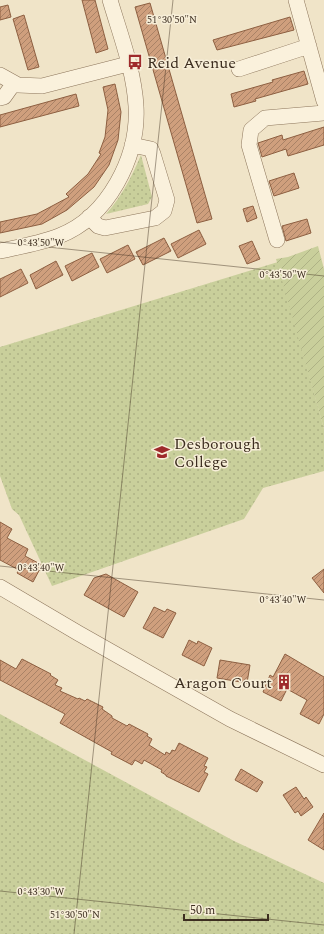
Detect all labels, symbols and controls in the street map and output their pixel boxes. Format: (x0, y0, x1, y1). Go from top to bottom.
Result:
text: 51°30'50"N (147, 12, 197, 28)
place label: Reid Avenue (147, 51, 236, 75)
bus stop icon: Reid Avenue (126, 53, 144, 71)
text: 0°43'50"W (18, 235, 65, 251)
text: 0°43'50"W (260, 267, 307, 283)
place label: Desborough College (174, 432, 260, 474)
school or university icon: Desborough College (153, 443, 171, 461)
text: 0°43'40"W (18, 560, 65, 576)
text: 0°43'40"W (260, 592, 307, 608)
place label: Aragon Court (174, 671, 272, 695)
building icon: Aragon Court (275, 673, 293, 691)
text: 0°43'30"W (18, 884, 65, 900)
scale bar (184, 896, 268, 922)
text: 50 m (190, 901, 215, 920)
text: 51°30'50"N (50, 907, 100, 923)

